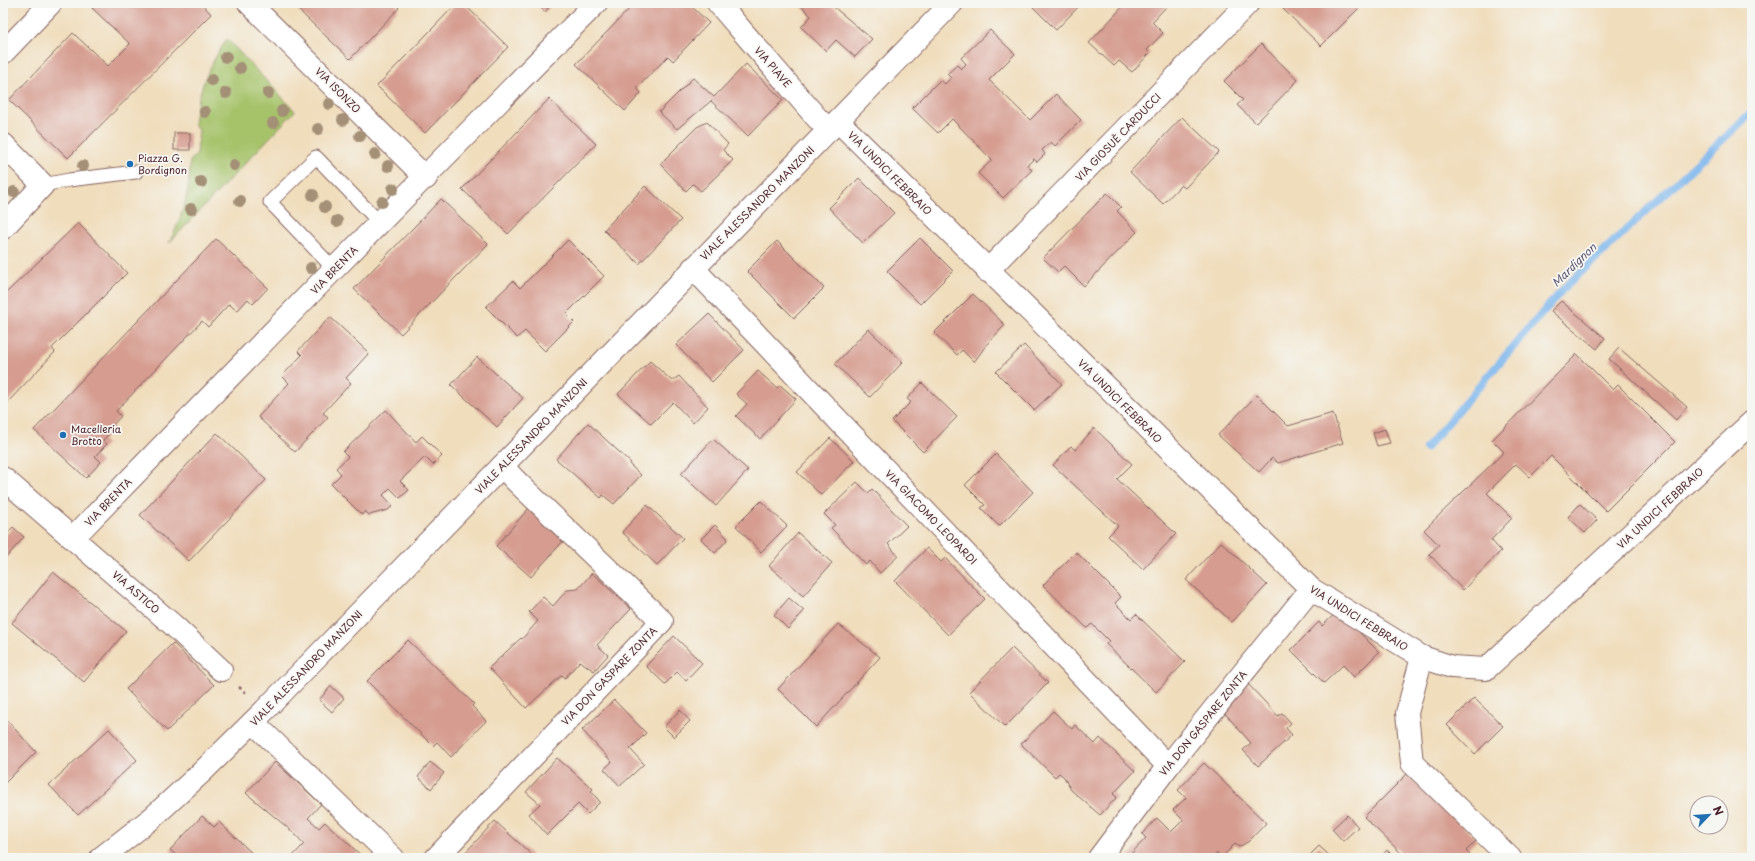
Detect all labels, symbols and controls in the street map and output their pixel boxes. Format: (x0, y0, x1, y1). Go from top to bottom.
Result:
street label: VIA PIAVE (751, 43, 795, 90)
street label: VIA ISONZO (312, 63, 365, 116)
street label: VIA GIOSUÈ CARDUCCI (1071, 89, 1164, 184)
street label: VIA UNDICI FEBBRAIO (845, 127, 936, 218)
street label: VIALE ALESSANDRO MANZONI (696, 142, 817, 263)
place label: Piazza G. Bordignon (138, 150, 187, 177)
marker: Piazza G. Bordignon (125, 159, 135, 169)
water label: Mardignon (1547, 238, 1601, 290)
street label: VIA BRENTA (307, 242, 361, 297)
street label: VIA UNDICI FEBBRAIO (1075, 355, 1166, 446)
street label: VIALE ALESSANDRO MANZONI (471, 374, 590, 497)
place label: Macelleria Brotto (71, 421, 122, 448)
marker: Macelleria Brotto (58, 430, 68, 440)
street label: VIA UNDICI FEBBRAIO (1613, 463, 1706, 552)
street label: VIA GIACOMO LEOPARDI (882, 466, 981, 567)
street label: VIA BRENTA (81, 474, 135, 529)
street label: VIA ASTICO (109, 567, 164, 617)
street label: VIA UNDICI FEBBRAIO (1307, 581, 1411, 654)
street label: VIALE ALESSANDRO MANZONI (246, 606, 365, 729)
street label: VIA DON GASPARE ZONTA (557, 623, 660, 728)
street label: VIA DON GASPARE ZONTA (1155, 667, 1250, 779)
north arrow (1689, 795, 1729, 835)
text: N (1709, 803, 1728, 818)

